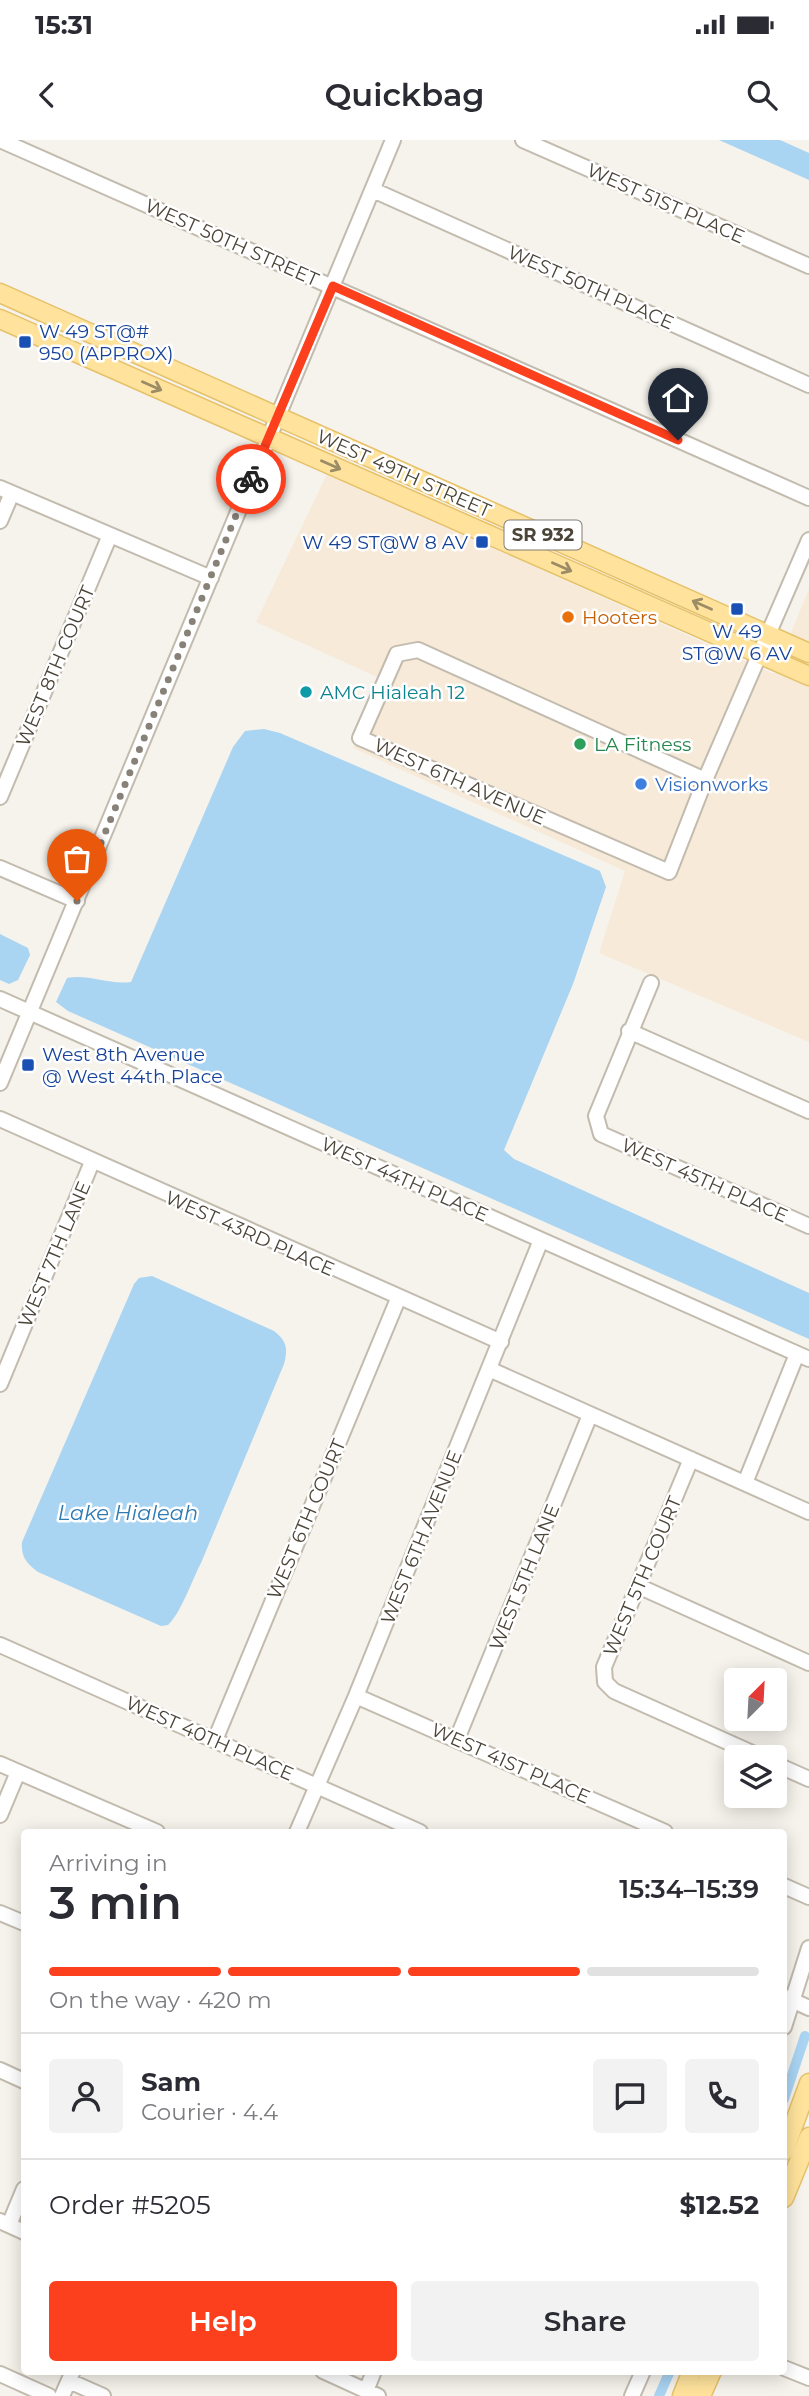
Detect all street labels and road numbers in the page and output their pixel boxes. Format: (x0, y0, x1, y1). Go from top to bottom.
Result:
street label: WEST 51ST PLACE (583, 158, 748, 249)
street label: WEST 50TH STREET (141, 194, 322, 291)
street label: WEST 50TH PLACE (504, 240, 677, 334)
street label: WEST 49TH STREET (313, 425, 495, 522)
road number: SR 932 (504, 520, 582, 550)
street label: WEST 8TH COURT (11, 582, 100, 750)
street label: WEST 6TH AVENUE (370, 733, 549, 830)
street label: WEST 44TH PLACE (318, 1132, 492, 1227)
street label: WEST 45TH PLACE (618, 1133, 792, 1227)
street label: WEST 7TH LANE (13, 1178, 96, 1331)
street label: WEST 43RD PLACE (162, 1186, 338, 1281)
street label: WEST 6TH COURT (262, 1436, 351, 1603)
street label: WEST 6TH AVENUE (376, 1447, 467, 1627)
street label: WEST 5TH COURT (598, 1493, 687, 1659)
street label: WEST 5TH LANE (485, 1501, 564, 1654)
street label: WEST 40TH PLACE (122, 1691, 297, 1786)
street label: WEST 41ST PLACE (428, 1718, 594, 1809)

